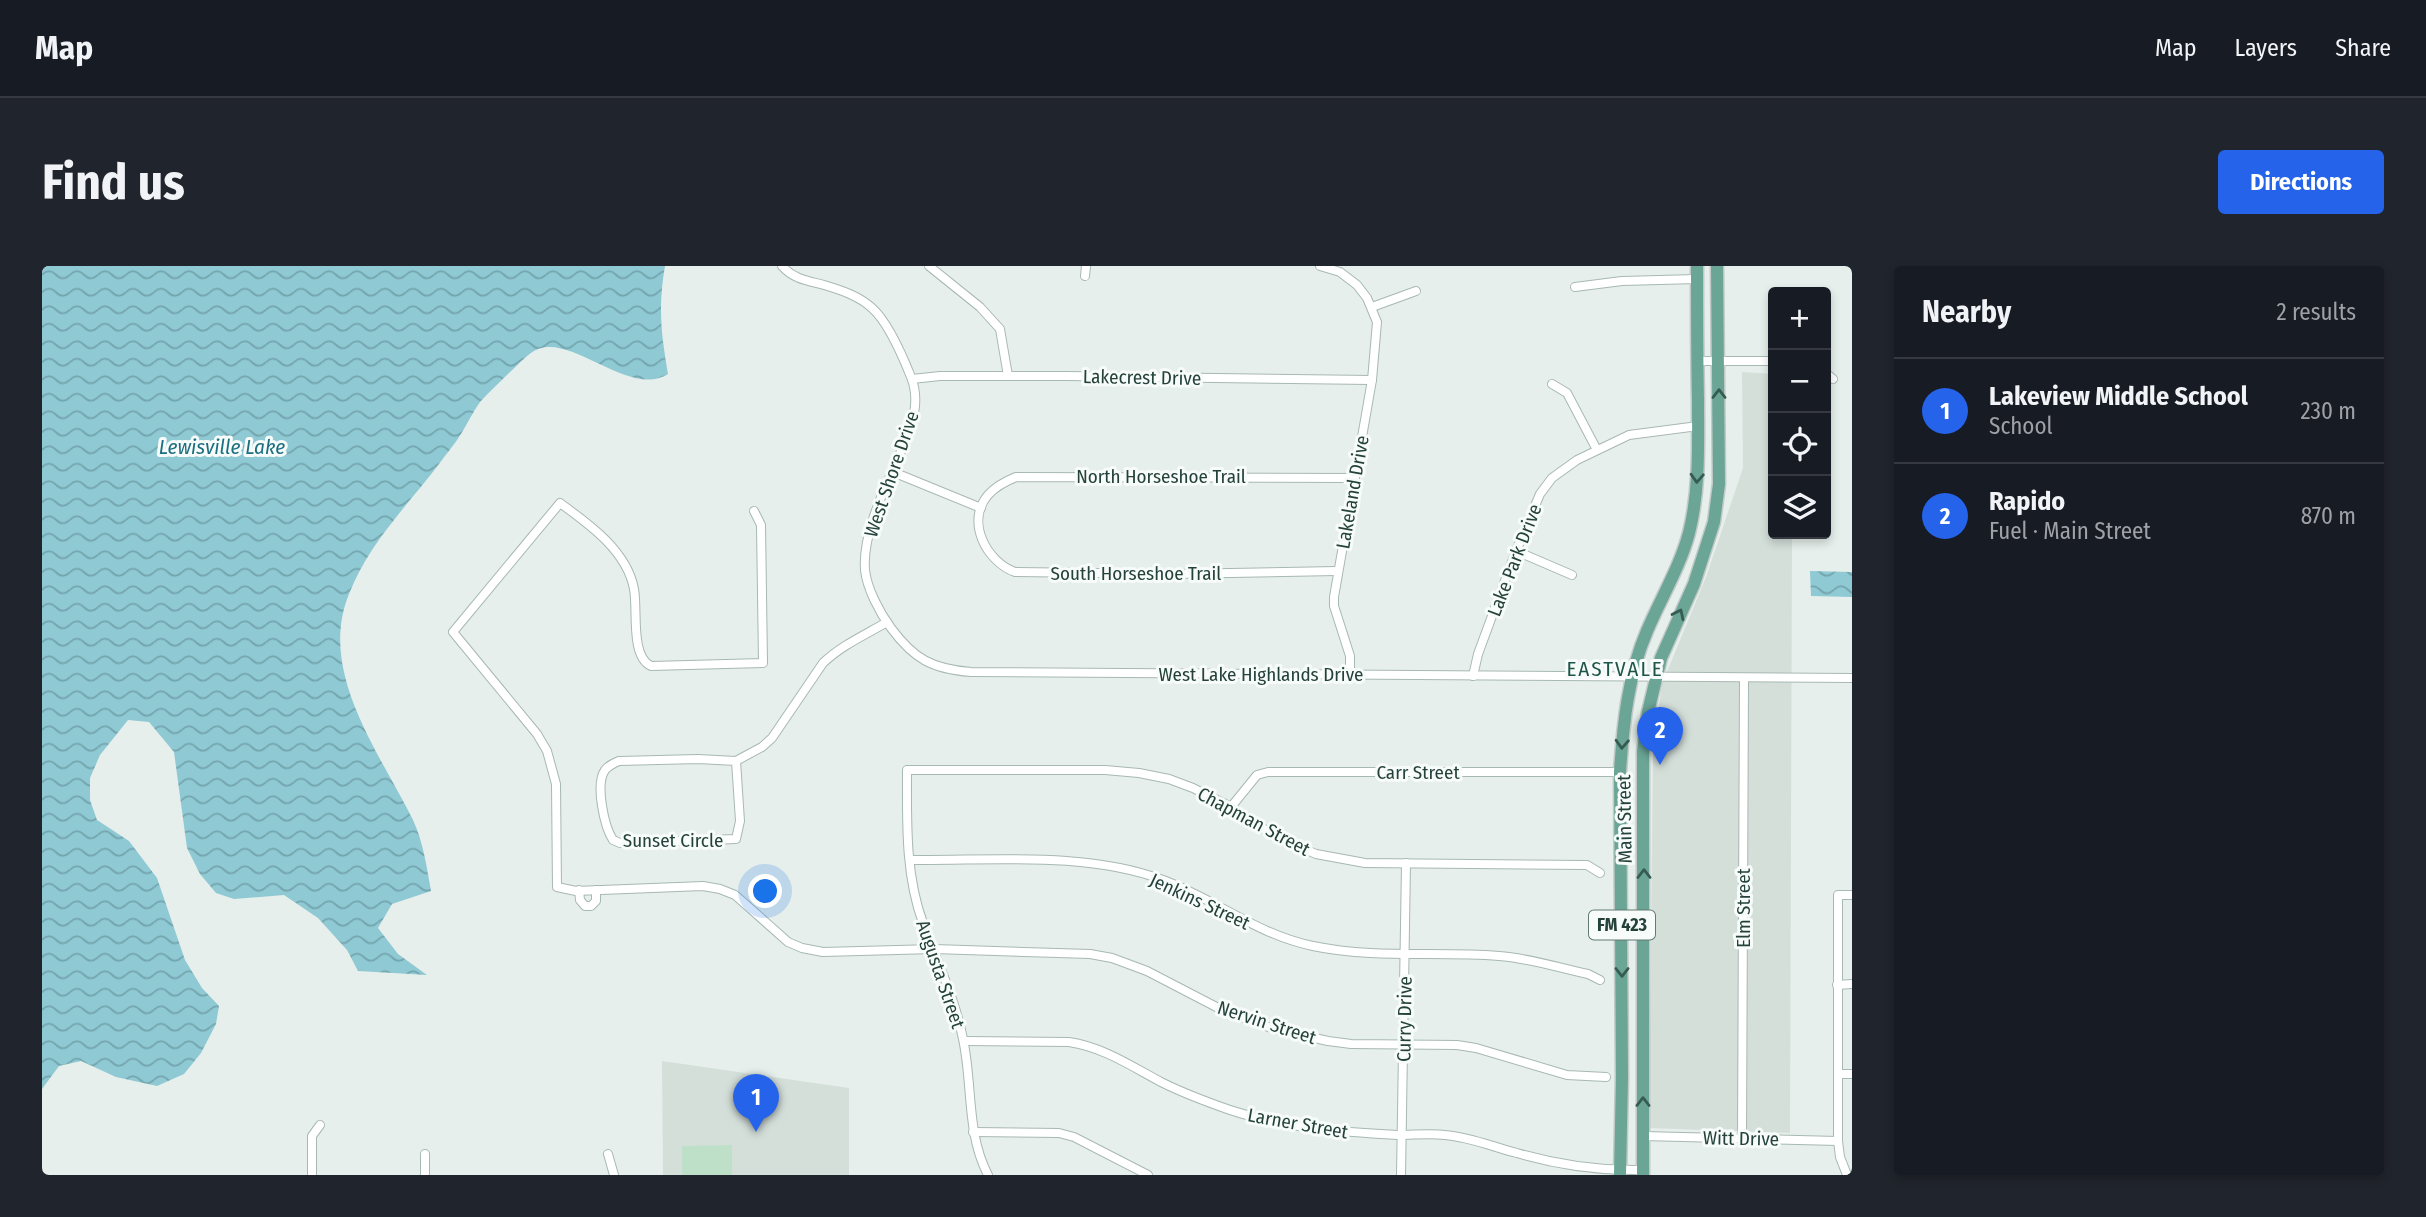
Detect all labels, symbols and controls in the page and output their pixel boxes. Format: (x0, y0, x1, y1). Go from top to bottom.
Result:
text: Map (35, 28, 93, 68)
text: Map (2155, 34, 2197, 62)
text: Layers (2235, 34, 2297, 62)
text: Share (2335, 34, 2391, 62)
button: Directions (2218, 150, 2384, 214)
text: Find us (42, 153, 185, 212)
map controls (1768, 287, 1831, 539)
button: + (1768, 287, 1831, 350)
text: Nearby (1922, 294, 2011, 330)
text: 2 results (2276, 298, 2356, 326)
button: − (1768, 350, 1831, 413)
street label: Lakecrest Drive (1083, 365, 1201, 390)
text: Lakeview Middle School (1989, 381, 2248, 412)
one-way arrow (1711, 388, 1727, 398)
text: 1 (1940, 397, 1950, 425)
text: 230 m (2300, 397, 2356, 425)
street label: West Shore Drive (859, 408, 924, 540)
text: School (1989, 412, 2053, 440)
button: locate (1768, 413, 1831, 476)
water label: Lewisville Lake (159, 434, 285, 460)
street label: Lakeland Drive (1331, 434, 1374, 551)
street label: North Horseshoe Trail (1076, 465, 1246, 488)
one-way arrow (1689, 473, 1704, 484)
button: layers (1768, 476, 1831, 539)
text: Rapido (1989, 486, 2065, 517)
street label: Lake Park Drive (1482, 501, 1546, 620)
text: 2 (1940, 502, 1950, 530)
text: 870 m (2301, 502, 2356, 530)
text: Fuel · Main Street (1989, 517, 2151, 545)
street label: South Horseshoe Trail (1051, 562, 1221, 585)
one-way arrow (1671, 609, 1685, 621)
district label: EASTVALE (1566, 656, 1664, 682)
street label: West Lake Highlands Drive (1159, 663, 1363, 686)
pin: 2 (1637, 707, 1683, 765)
one-way arrow (1614, 739, 1629, 750)
street label: Carr Street (1376, 761, 1460, 784)
street label: Main Street (1612, 774, 1637, 864)
street label: Chapman Street (1194, 782, 1315, 861)
street label: Sunset Circle (623, 829, 723, 852)
street label: Elm Street (1732, 867, 1755, 948)
street label: Jenkins Street (1146, 868, 1254, 935)
one-way arrow (1636, 869, 1652, 879)
your location (748, 874, 782, 908)
road number: FM 423 (1589, 910, 1655, 940)
street label: Augusta Street (911, 917, 970, 1032)
one-way arrow (1614, 967, 1630, 977)
street label: Curry Drive (1392, 976, 1417, 1062)
street label: Nervin Street (1215, 996, 1320, 1049)
pin: 1 (733, 1074, 779, 1132)
one-way arrow (1635, 1096, 1651, 1107)
street label: Larner Street (1246, 1103, 1351, 1144)
street label: Witt Drive (1703, 1126, 1779, 1151)

